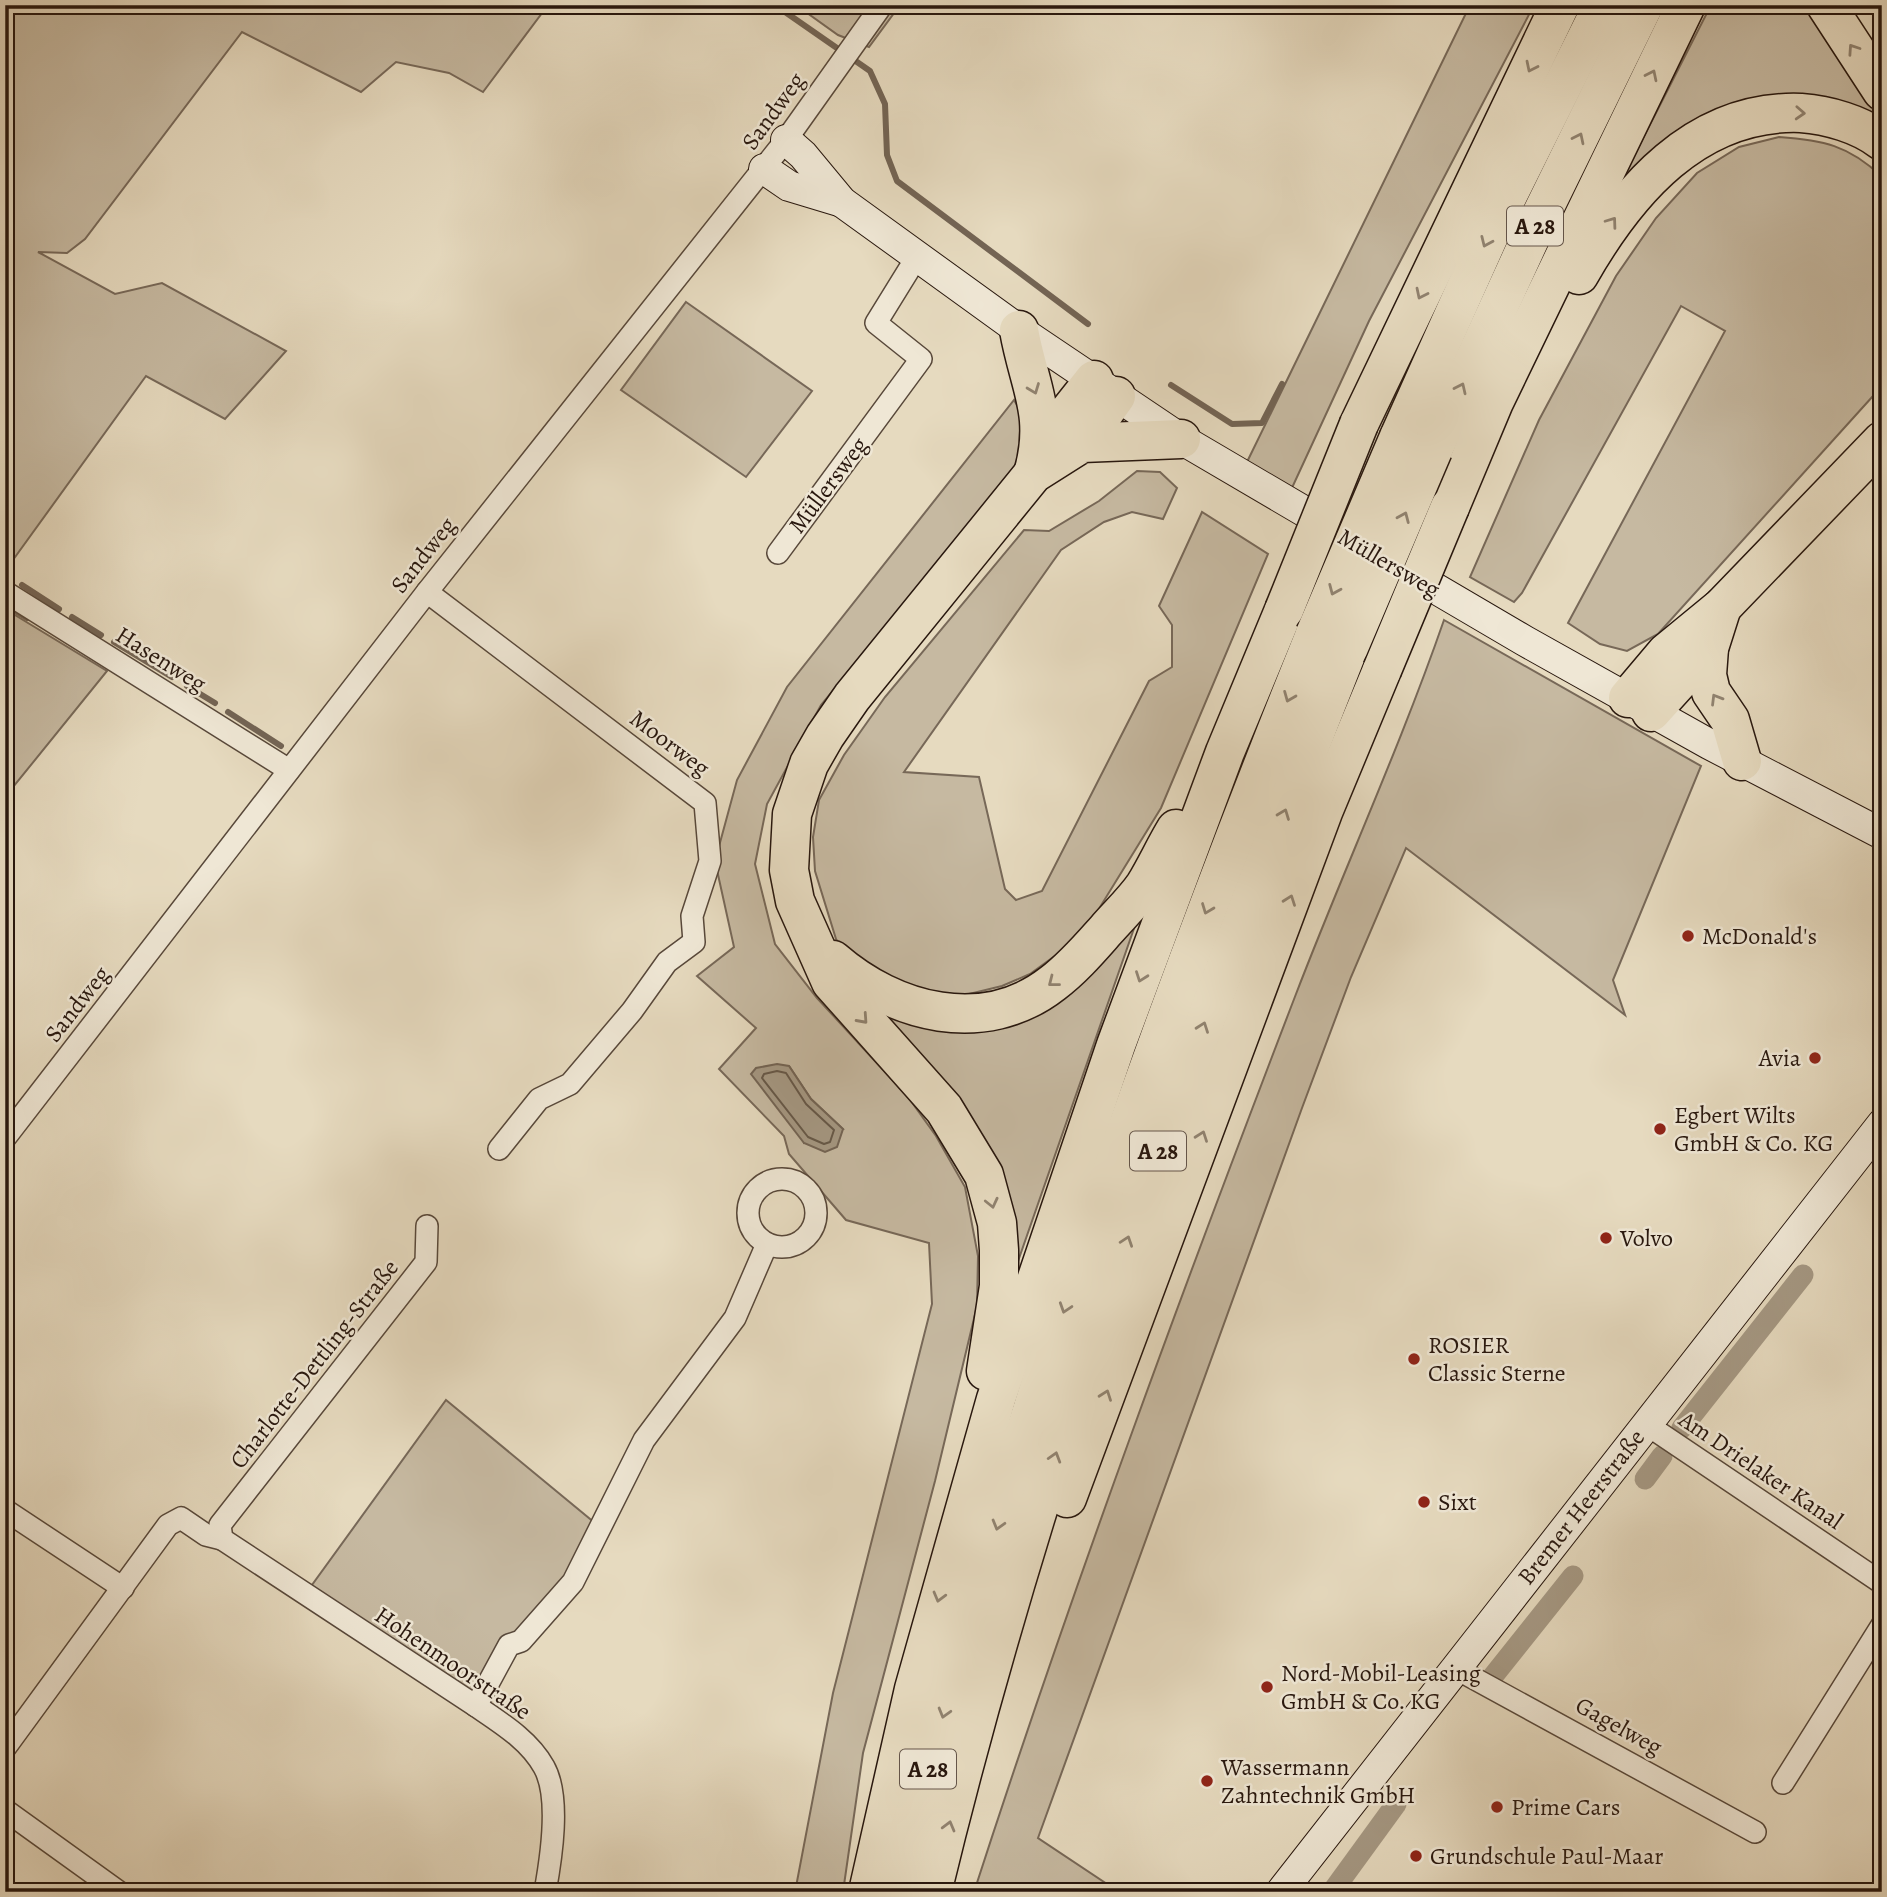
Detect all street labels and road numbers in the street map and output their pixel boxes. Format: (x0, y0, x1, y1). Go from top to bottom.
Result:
street label: Sandweg (734, 66, 812, 156)
road number: A 28 (1507, 206, 1563, 246)
street label: Müllersweg (781, 430, 875, 540)
street label: Sandweg (383, 510, 463, 600)
street label: Müllersweg (1332, 521, 1446, 605)
street label: Hasenweg (110, 619, 212, 699)
street label: Moorweg (623, 702, 717, 784)
street label: Sandweg (37, 959, 117, 1049)
road number: A 28 (1130, 1132, 1186, 1170)
street label: Charlotte-Dettling-Straße (222, 1253, 406, 1475)
street label: Am Drielaker Kanal (1672, 1403, 1849, 1537)
street label: Bremer Heerstraße (1510, 1423, 1652, 1591)
street label: Hohenmoorstraße (369, 1599, 537, 1727)
street label: Gagelweg (1570, 1689, 1668, 1763)
road number: A 28 (900, 1750, 956, 1788)

